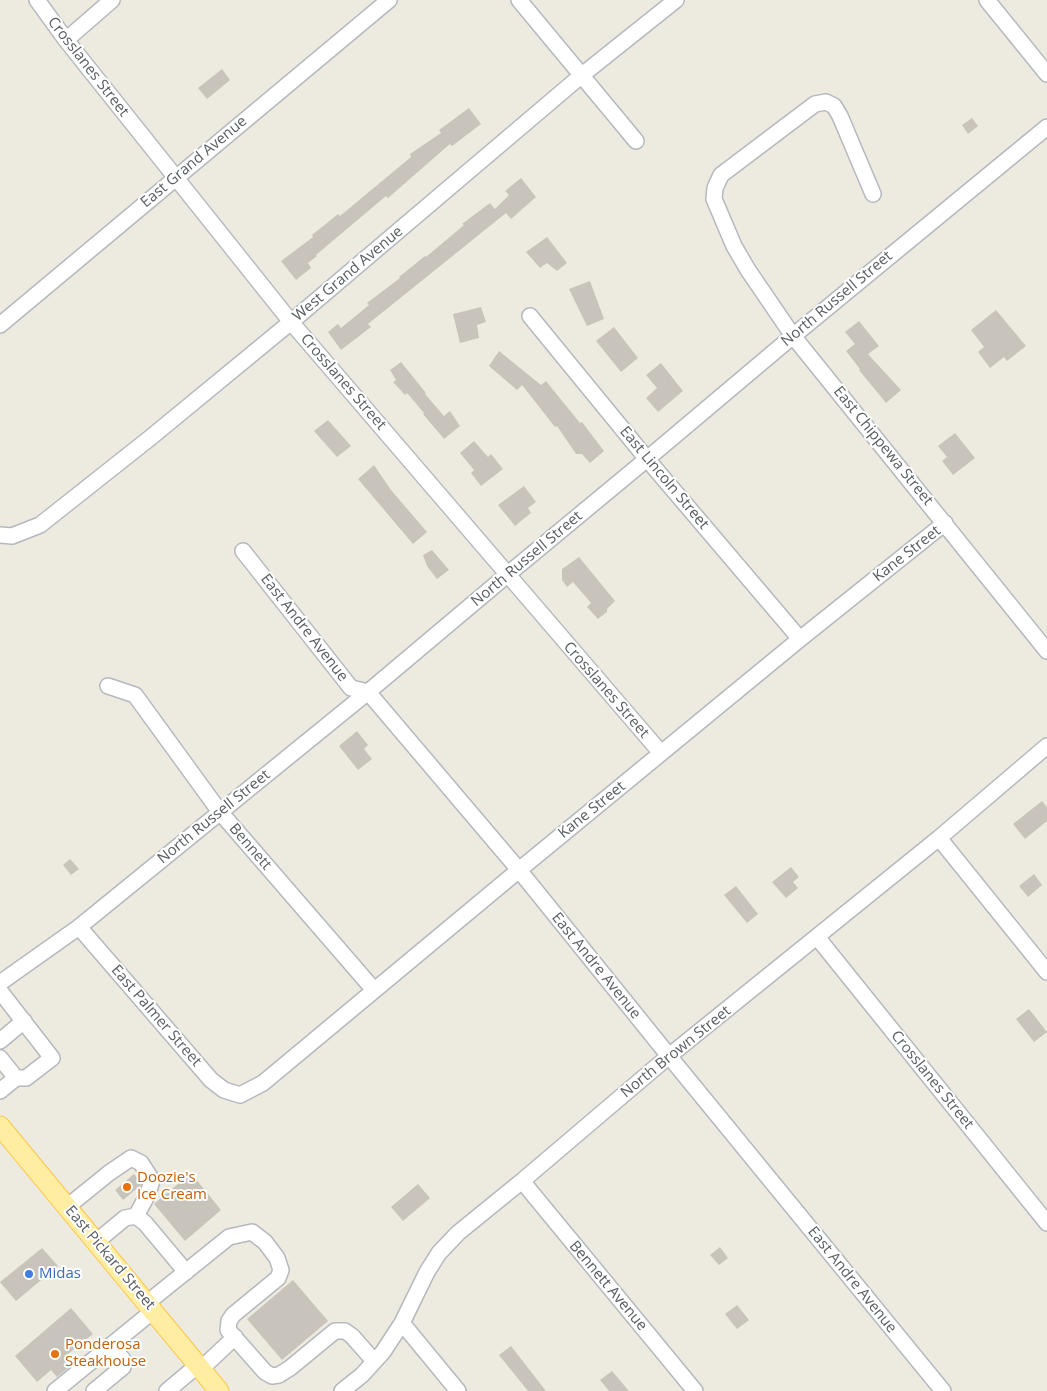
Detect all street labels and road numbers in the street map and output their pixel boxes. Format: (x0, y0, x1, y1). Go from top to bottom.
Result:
street label: Crosslanes Street (43, 14, 133, 120)
street label: East Grand Avenue (137, 112, 251, 212)
street label: West Grand Avenue (289, 223, 407, 325)
street label: North Russell Street (778, 247, 896, 351)
street label: Crosslanes Street (296, 330, 390, 434)
street label: East Chippewa Street (829, 383, 937, 509)
street label: East Lincoln Street (616, 423, 712, 533)
street label: North Russell Street (468, 507, 586, 611)
street label: Kane Street (870, 522, 944, 586)
street label: East Andre Avenue (256, 571, 352, 685)
street label: Crosslanes Street (559, 638, 653, 742)
street label: North Russell Street (154, 766, 274, 868)
street label: Kane Street (555, 778, 629, 842)
street label: Bennett (225, 820, 275, 874)
street label: East Andre Avenue (548, 909, 644, 1023)
street label: East Palmer Street (107, 962, 205, 1070)
street label: North Brown Street (617, 1002, 735, 1102)
street label: Crosslanes Street (887, 1027, 977, 1133)
street label: East Pickard Street (61, 1202, 159, 1314)
street label: East Andre Avenue (804, 1223, 900, 1337)
street label: Bennett Avenue (565, 1237, 651, 1335)

